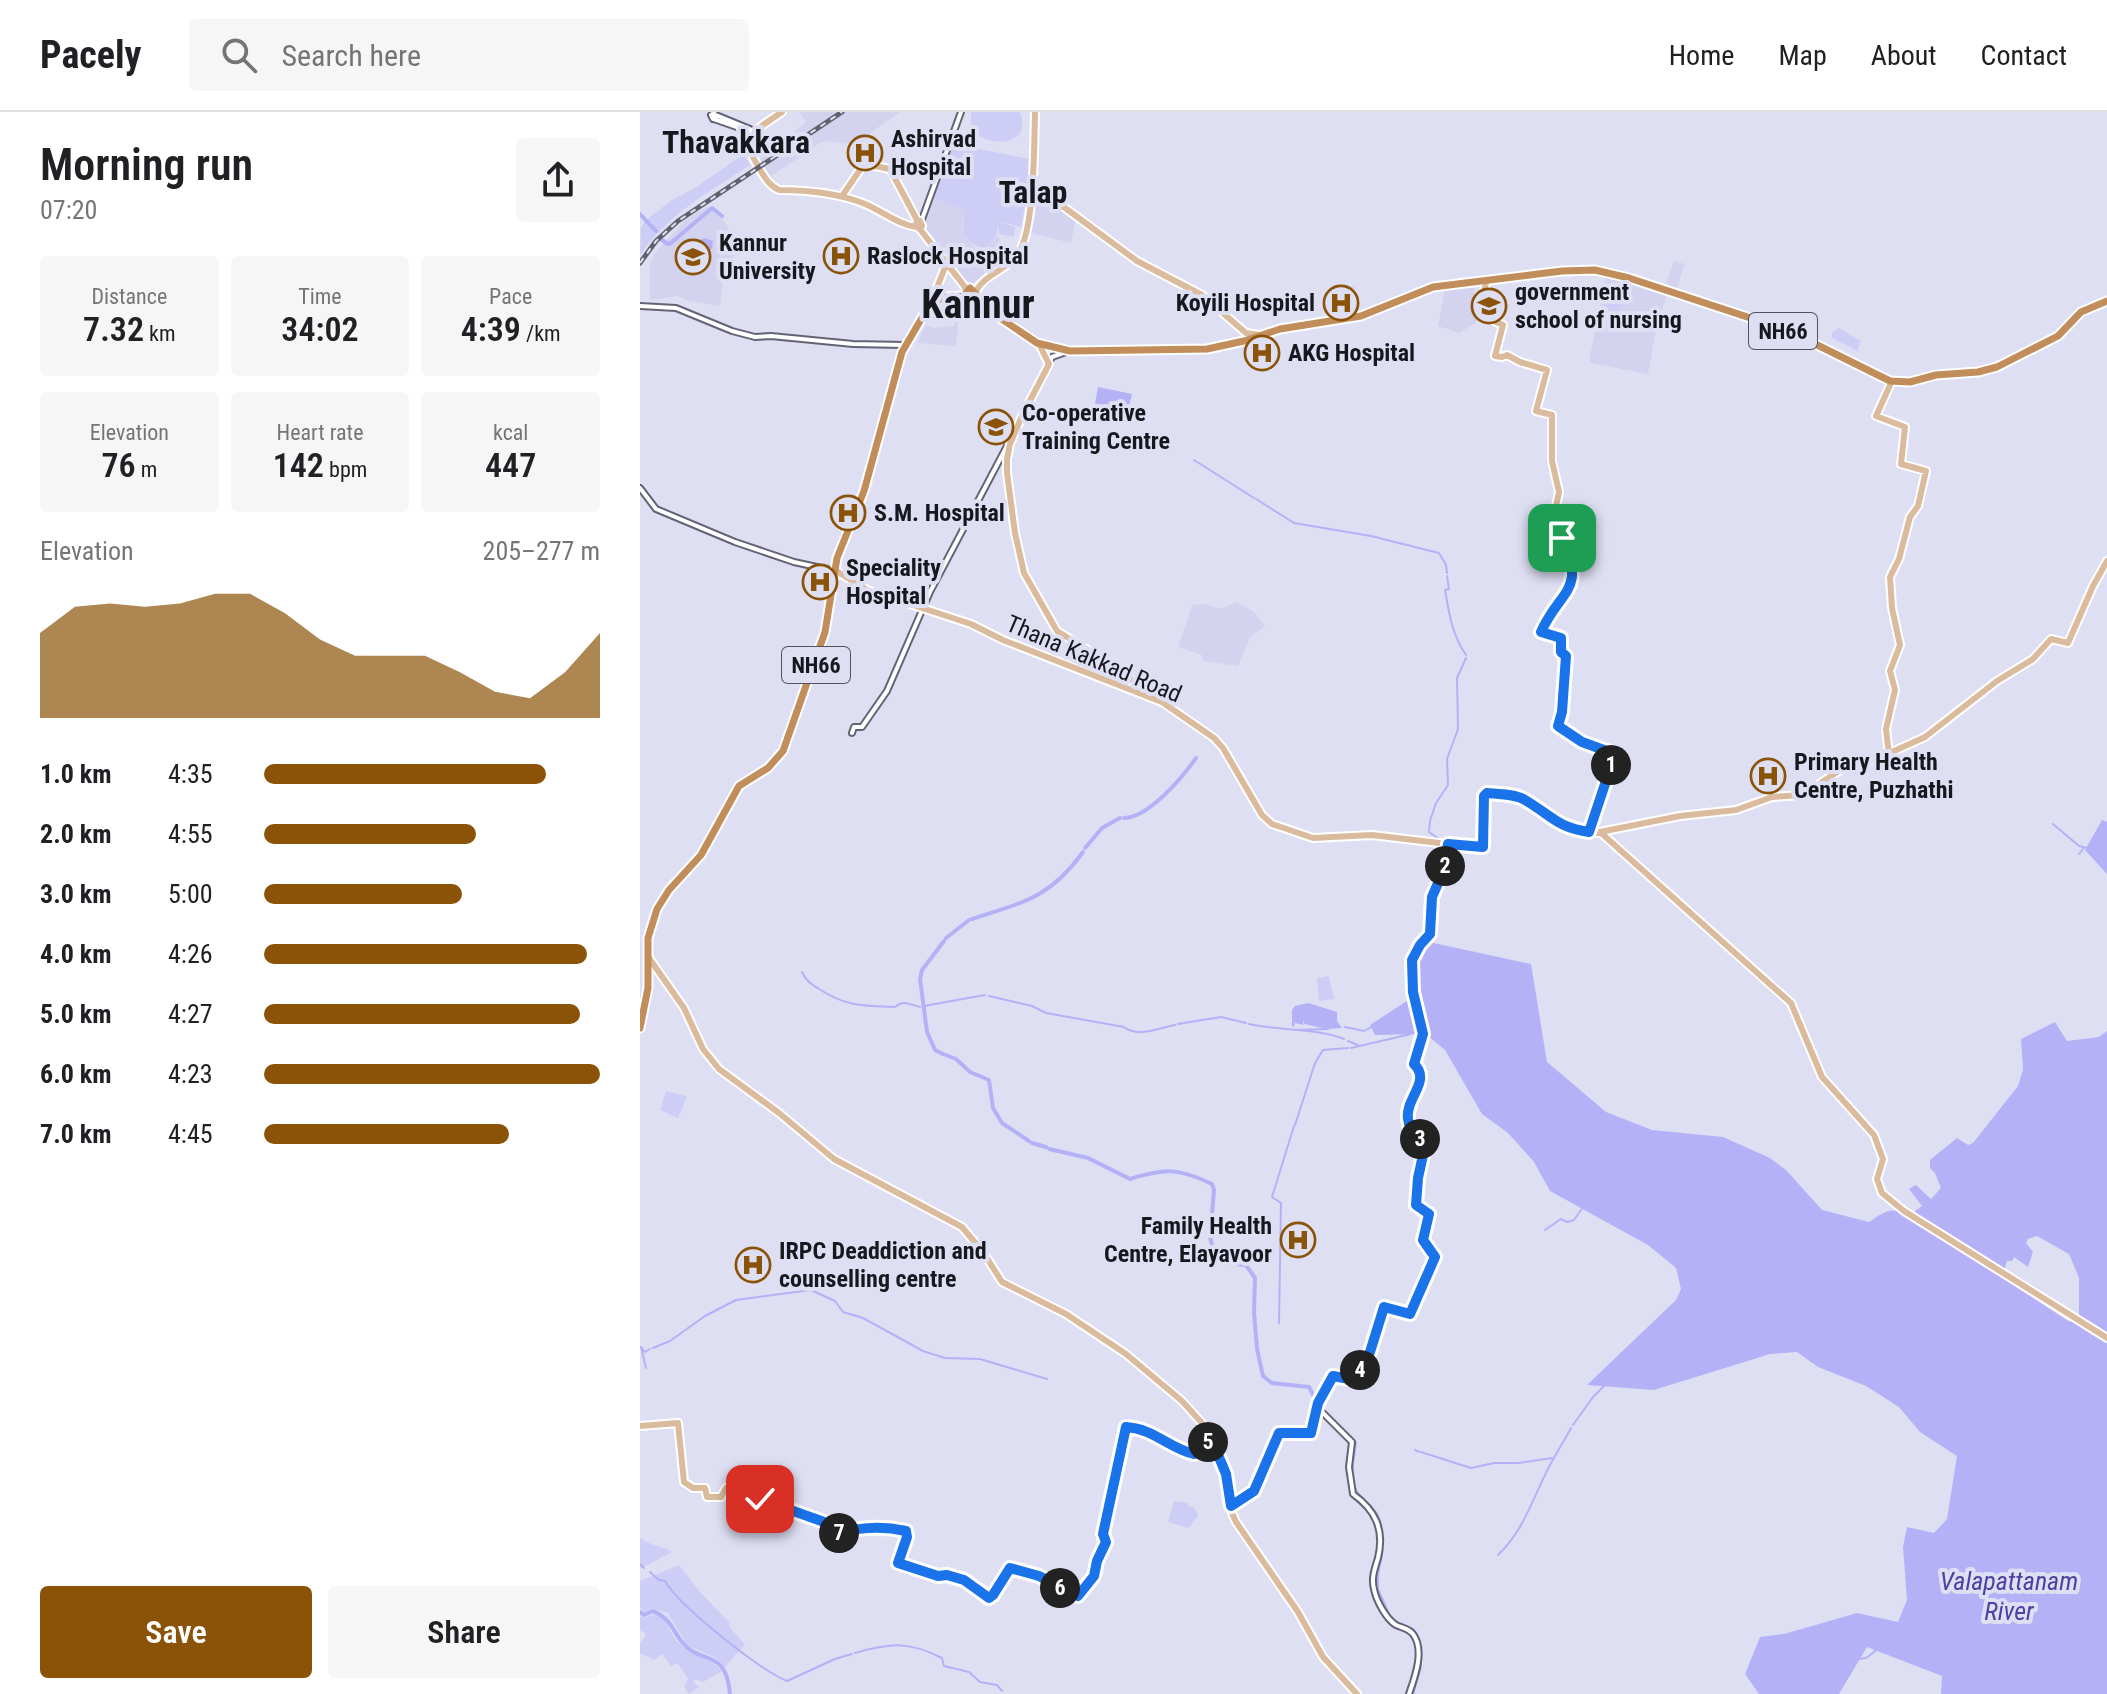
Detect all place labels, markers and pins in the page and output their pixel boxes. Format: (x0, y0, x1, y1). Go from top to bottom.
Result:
place label: Ashirvad Hospital (891, 125, 976, 181)
hospital icon: Ashirvad Hospital (846, 134, 884, 172)
place label: Kannur University (719, 229, 816, 285)
hospital icon: Raslock Hospital (822, 237, 860, 275)
school or university icon: Kannur University (674, 238, 712, 276)
place label: Raslock Hospital (867, 242, 1029, 270)
place label: government school of nursing (1515, 278, 1682, 334)
hospital icon: Koyili Hospital (1322, 284, 1360, 322)
school or university icon: government school of nursing (1470, 287, 1508, 325)
place label: Koyili Hospital (1176, 289, 1315, 317)
hospital icon: AKG Hospital (1243, 334, 1281, 372)
place label: AKG Hospital (1288, 339, 1415, 367)
place label: Co-operative Training Centre (1022, 399, 1170, 455)
school or university icon: Co-operative Training Centre (977, 408, 1015, 446)
hospital icon: S.M. Hospital (829, 494, 867, 532)
place label: S.M. Hospital (874, 499, 1005, 527)
pin (1528, 504, 1596, 572)
place label: Speciality Hospital (846, 554, 941, 610)
hospital icon: Speciality Hospital (801, 563, 839, 601)
pin: 1 (1591, 745, 1631, 785)
place label: Primary Health Centre, Puzhathi (1794, 748, 1954, 804)
hospital icon: Primary Health Centre, Puzhathi (1749, 757, 1787, 795)
pin: 2 (1425, 846, 1465, 886)
pin: 3 (1400, 1119, 1440, 1159)
place label: Family Health Centre, Elayavoor (1104, 1212, 1272, 1268)
hospital icon: Family Health Centre, Elayavoor (1279, 1221, 1317, 1259)
place label: IRPC Deaddiction and counselling centre (779, 1237, 987, 1293)
hospital icon: IRPC Deaddiction and counselling centre (734, 1246, 772, 1284)
pin: 4 (1340, 1350, 1380, 1390)
pin: 5 (1188, 1422, 1228, 1462)
pin (726, 1465, 794, 1533)
pin: 7 (819, 1513, 859, 1553)
pin: 6 (1040, 1568, 1080, 1608)

